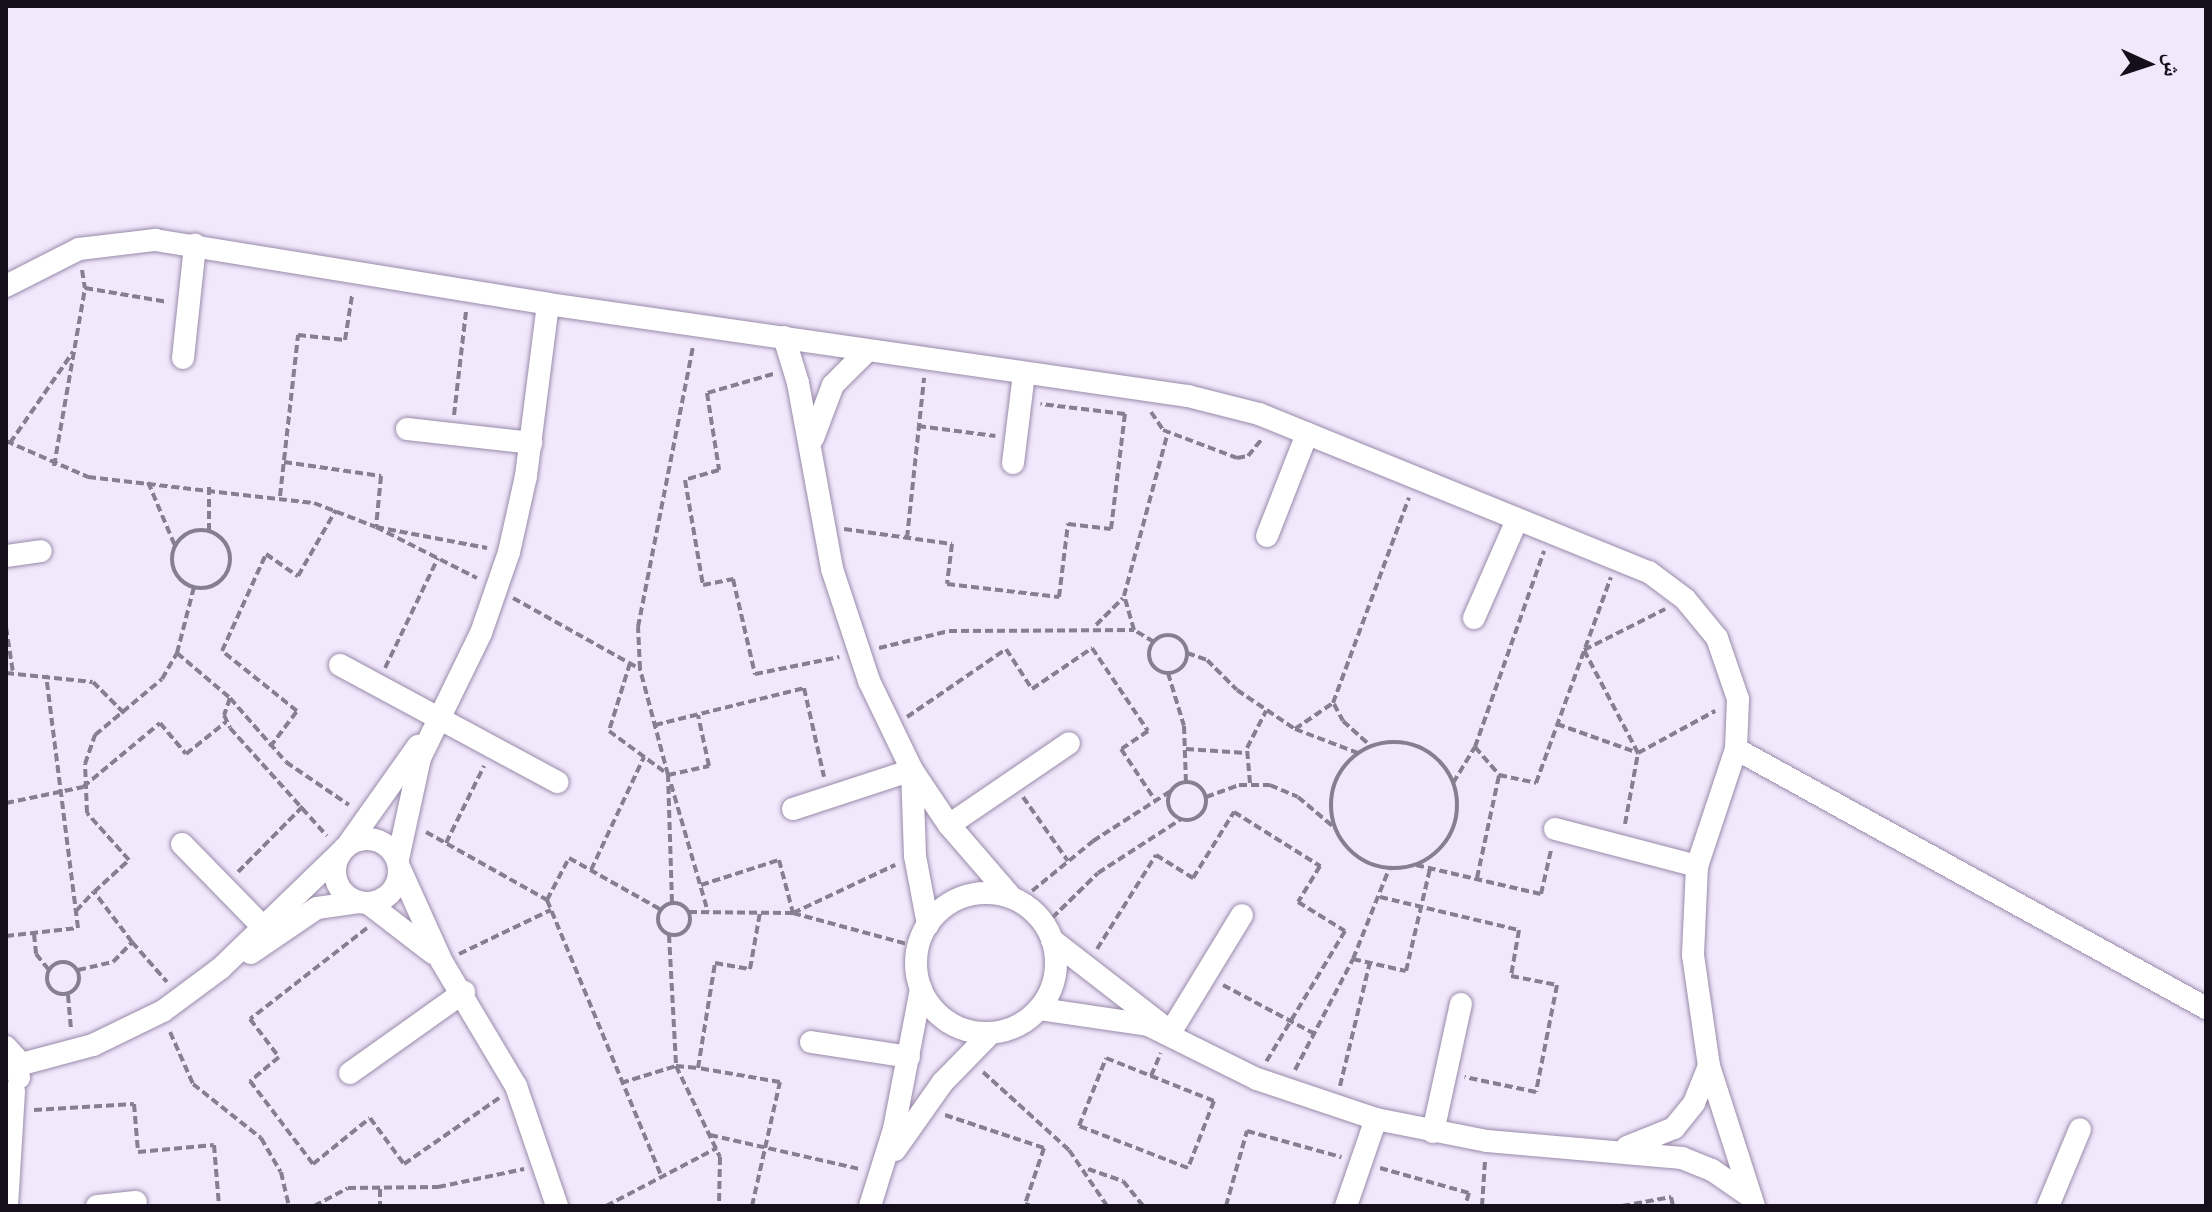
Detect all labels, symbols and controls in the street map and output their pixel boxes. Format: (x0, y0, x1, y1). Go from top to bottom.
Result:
north arrow (2108, 24, 2188, 104)
text: ش (2158, 53, 2187, 78)

